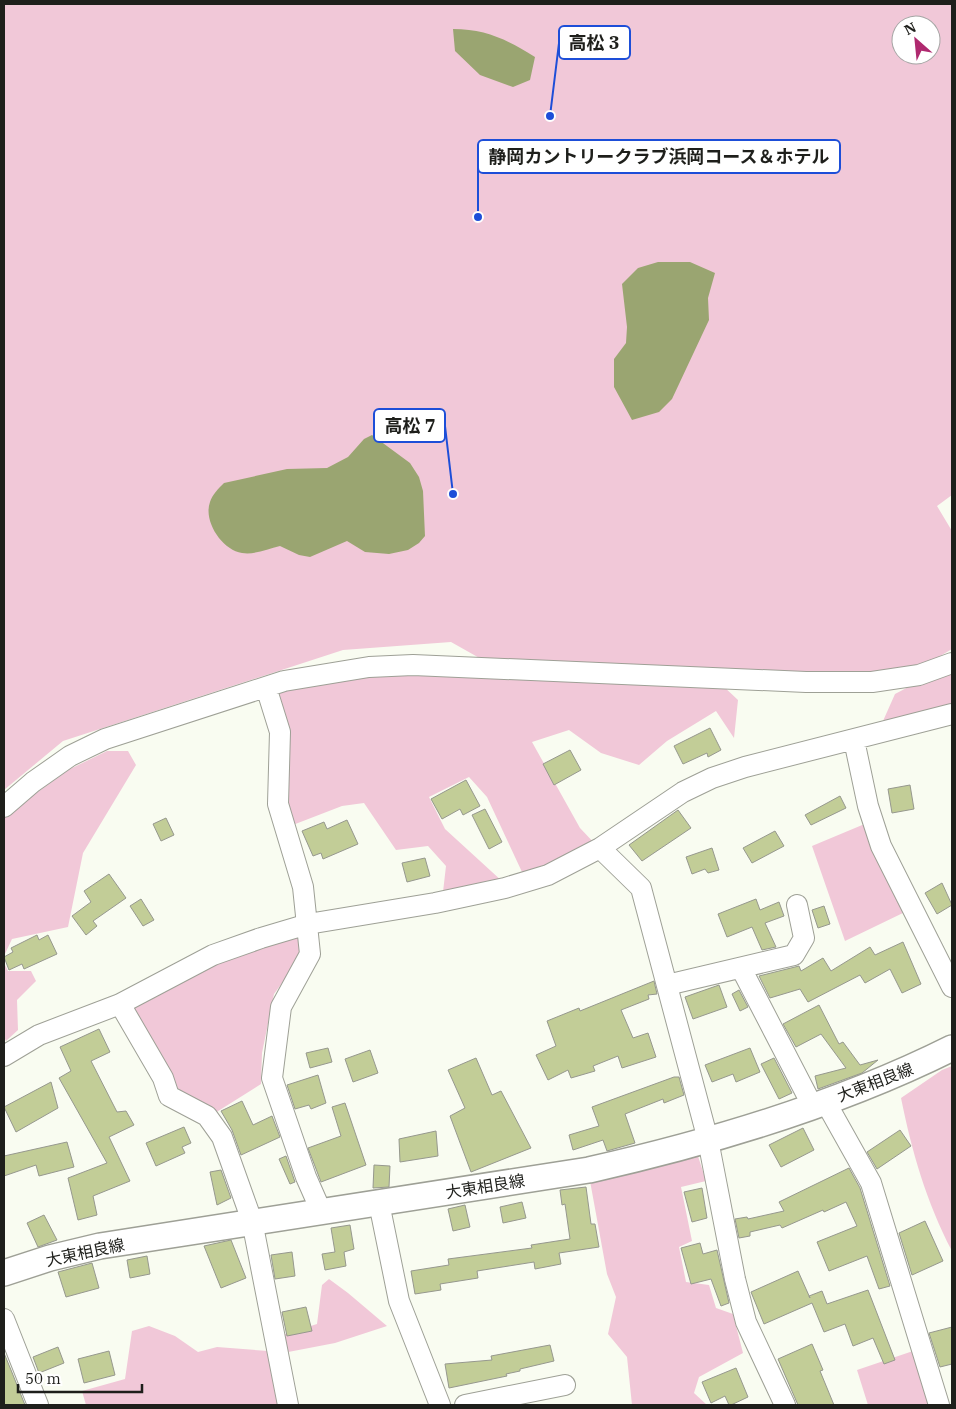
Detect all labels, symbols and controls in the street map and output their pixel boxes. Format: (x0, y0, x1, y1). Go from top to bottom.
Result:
north arrow (891, 15, 941, 65)
text: N (901, 18, 919, 39)
callout: 高松 3 (559, 26, 630, 59)
text: 高松 3 (569, 31, 619, 54)
callout: 静岡カントリークラブ浜岡コース＆ホテル (478, 140, 840, 173)
text: 静岡カントリークラブ浜岡コース＆ホテル (488, 145, 830, 168)
callout: 高松 7 (374, 409, 445, 442)
text: 高松 7 (385, 414, 435, 437)
street label: 大東相良線 (834, 1058, 916, 1106)
street label: 大東相良線 (444, 1170, 526, 1202)
street label: 大東相良線 (44, 1234, 126, 1270)
scale bar (18, 1362, 141, 1394)
text: 50 m (25, 1369, 61, 1388)

